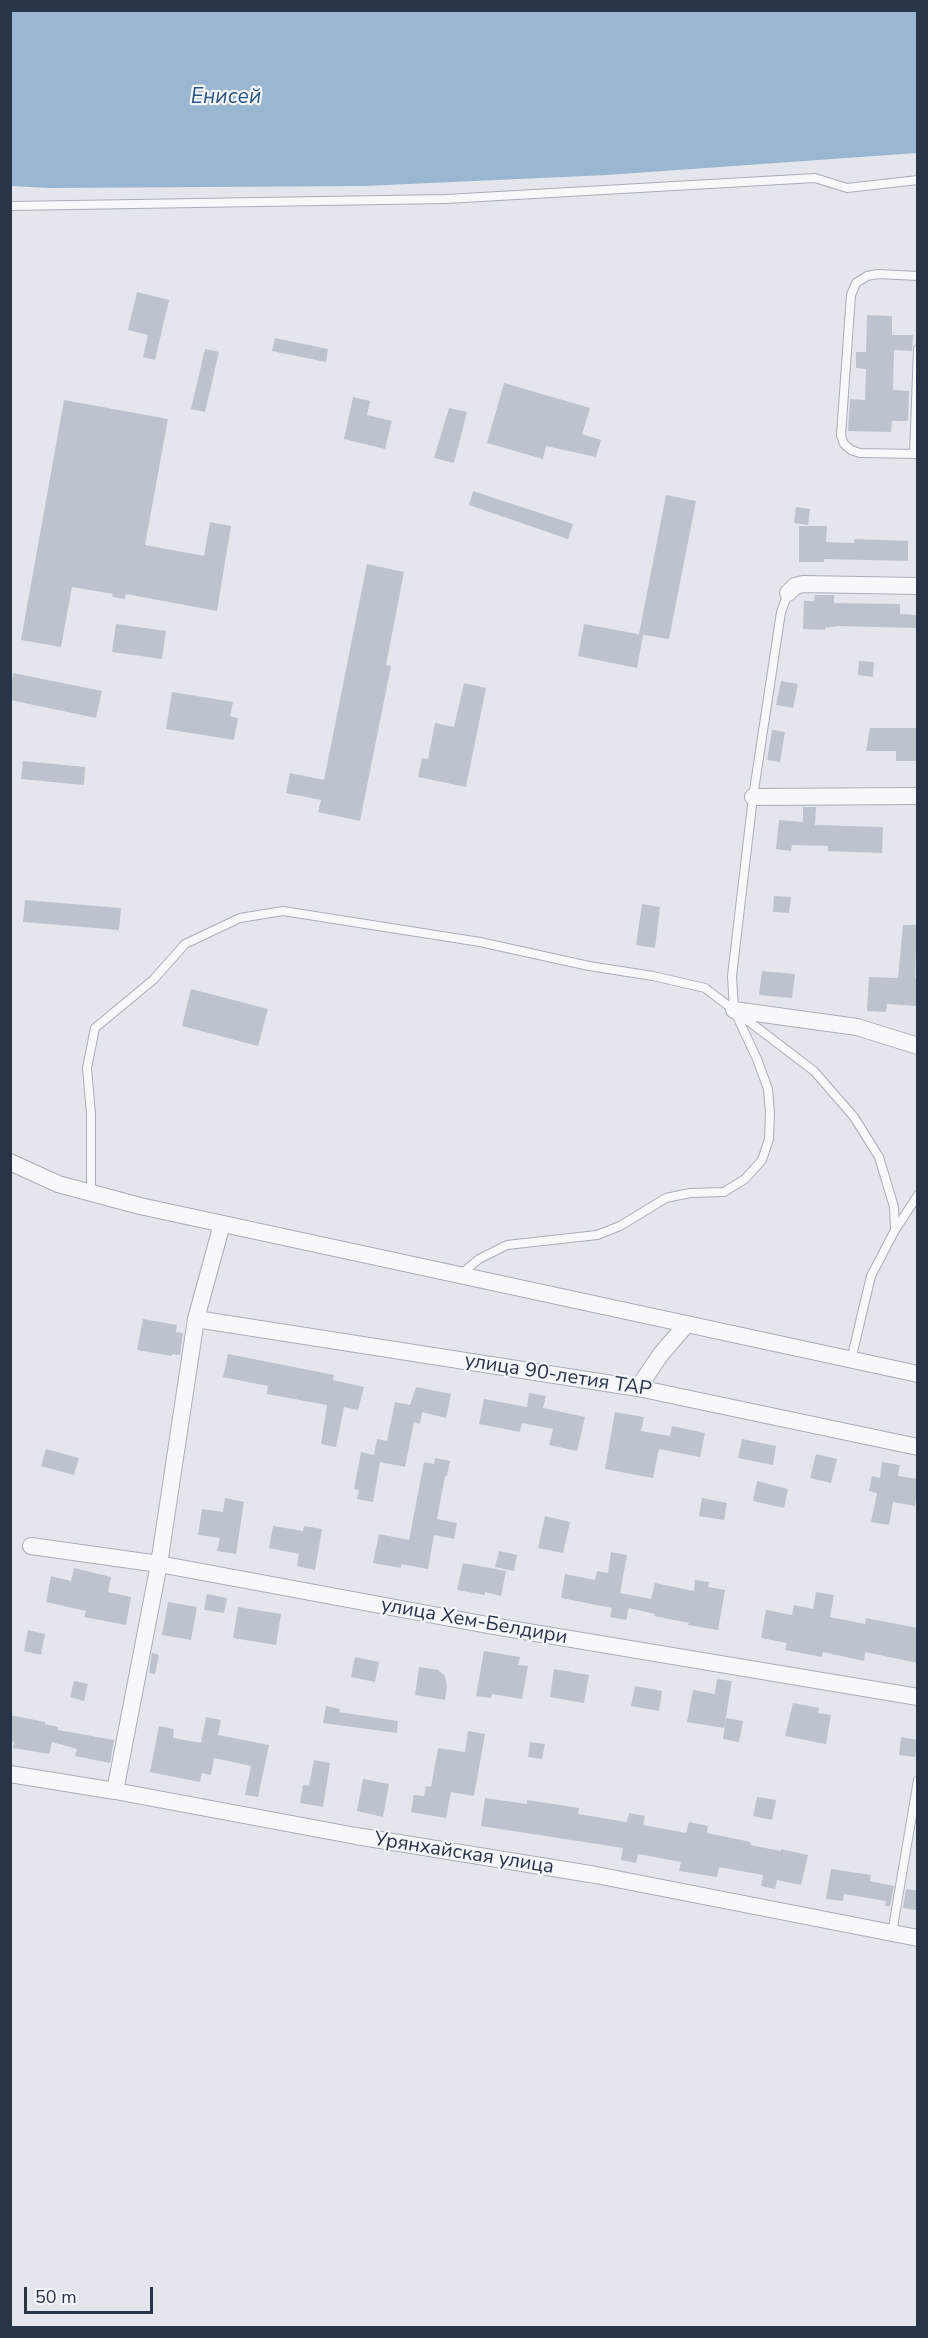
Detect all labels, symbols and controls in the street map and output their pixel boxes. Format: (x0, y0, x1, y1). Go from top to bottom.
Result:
water label: Енисей (191, 85, 261, 111)
street label: улица 90-летия ТАР (463, 1349, 653, 1403)
street label: улица Хем-Белдири (379, 1594, 569, 1650)
street label: Урянхайская улица (372, 1828, 556, 1880)
scale bar (27, 2275, 156, 2313)
text: 50 m (35, 2285, 77, 2309)

